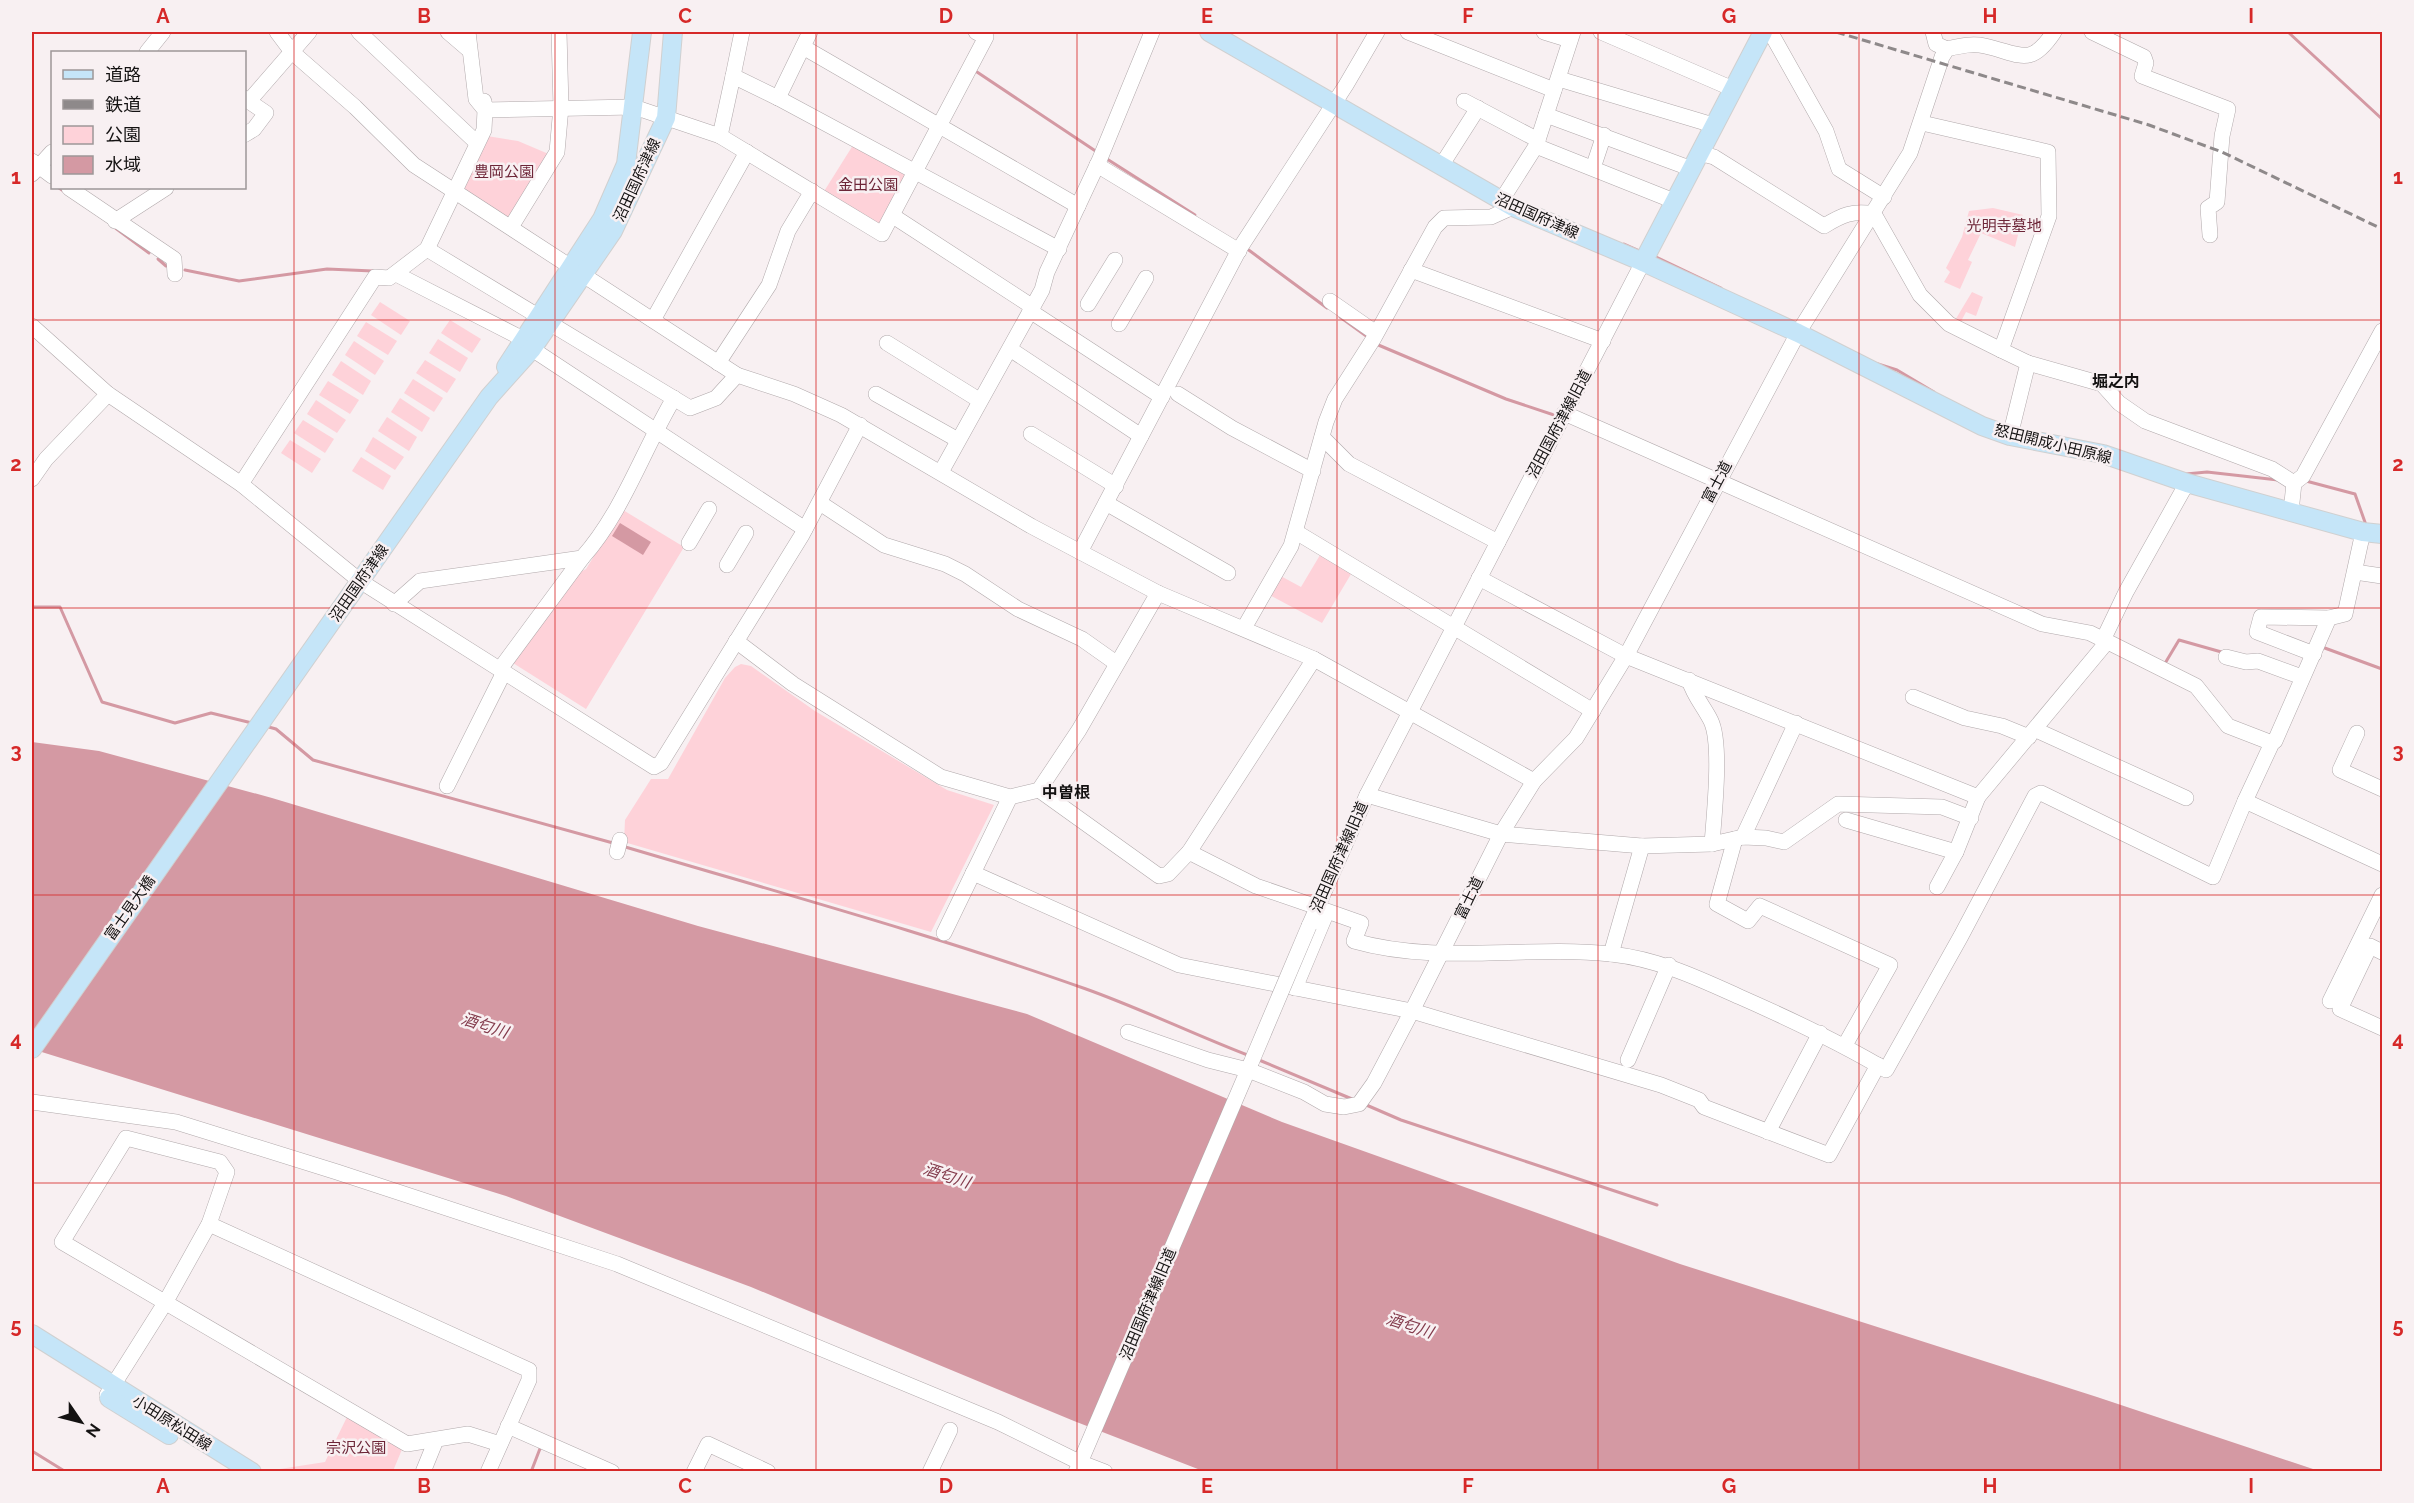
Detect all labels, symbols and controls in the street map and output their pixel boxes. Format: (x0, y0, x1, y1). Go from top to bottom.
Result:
text: A (156, 4, 170, 28)
text: B (417, 4, 431, 28)
text: C (678, 4, 692, 28)
text: D (939, 4, 953, 28)
text: E (1201, 4, 1213, 28)
text: F (1462, 4, 1474, 28)
text: G (1722, 4, 1736, 28)
text: H (1983, 4, 1997, 28)
text: I (2248, 4, 2254, 28)
legend (51, 51, 246, 189)
text: 道路 (105, 64, 141, 85)
text: 鉄道 (105, 94, 141, 115)
text: 公園 (105, 124, 141, 145)
street label: 沼田国府津線 (610, 135, 664, 225)
text: 水域 (105, 154, 141, 175)
park label: 豊岡公園 (474, 163, 534, 181)
text: 1 (11, 165, 21, 189)
text: 1 (2393, 165, 2403, 189)
park label: 金田公園 (838, 176, 898, 194)
street label: 沼田国府津線 (1492, 189, 1582, 243)
park label: 光明寺墓地 (1966, 217, 2042, 235)
street label: 沼田国府津線旧道 (1523, 367, 1595, 481)
district label: 堀之内 (2092, 372, 2140, 391)
street label: 怒田開成小田原線 (1993, 421, 2113, 467)
text: 2 (10, 452, 22, 476)
text: 2 (2392, 452, 2404, 476)
street label: 富士道 (1698, 458, 1736, 506)
street label: 沼田国府津線 (326, 541, 392, 625)
text: 3 (10, 739, 22, 763)
text: 3 (2392, 739, 2404, 763)
district label: 中曽根 (1042, 783, 1090, 802)
street label: 沼田国府津線旧道 (1306, 799, 1372, 915)
street label: 富士見大橋 (101, 872, 159, 944)
street label: 富士道 (1451, 874, 1487, 922)
water label: 酒匂川 (459, 1009, 513, 1043)
text: 4 (10, 1027, 22, 1051)
text: 4 (2392, 1027, 2404, 1051)
water label: 酒匂川 (921, 1159, 975, 1193)
street label: 沼田国府津線旧道 (1116, 1245, 1180, 1363)
water label: 酒匂川 (1384, 1309, 1438, 1343)
text: 5 (10, 1314, 22, 1338)
text: 5 (2392, 1314, 2404, 1338)
north arrow (51, 1392, 111, 1452)
street label: 小田原松田線 (129, 1392, 215, 1454)
text: N (82, 1420, 104, 1441)
park label: 宗沢公園 (326, 1439, 386, 1457)
text: A (156, 1474, 170, 1498)
text: B (417, 1474, 431, 1498)
text: C (678, 1474, 692, 1498)
text: D (939, 1474, 953, 1498)
text: E (1201, 1474, 1213, 1498)
text: F (1462, 1474, 1474, 1498)
text: G (1722, 1474, 1736, 1498)
text: H (1983, 1474, 1997, 1498)
text: I (2248, 1474, 2254, 1498)

